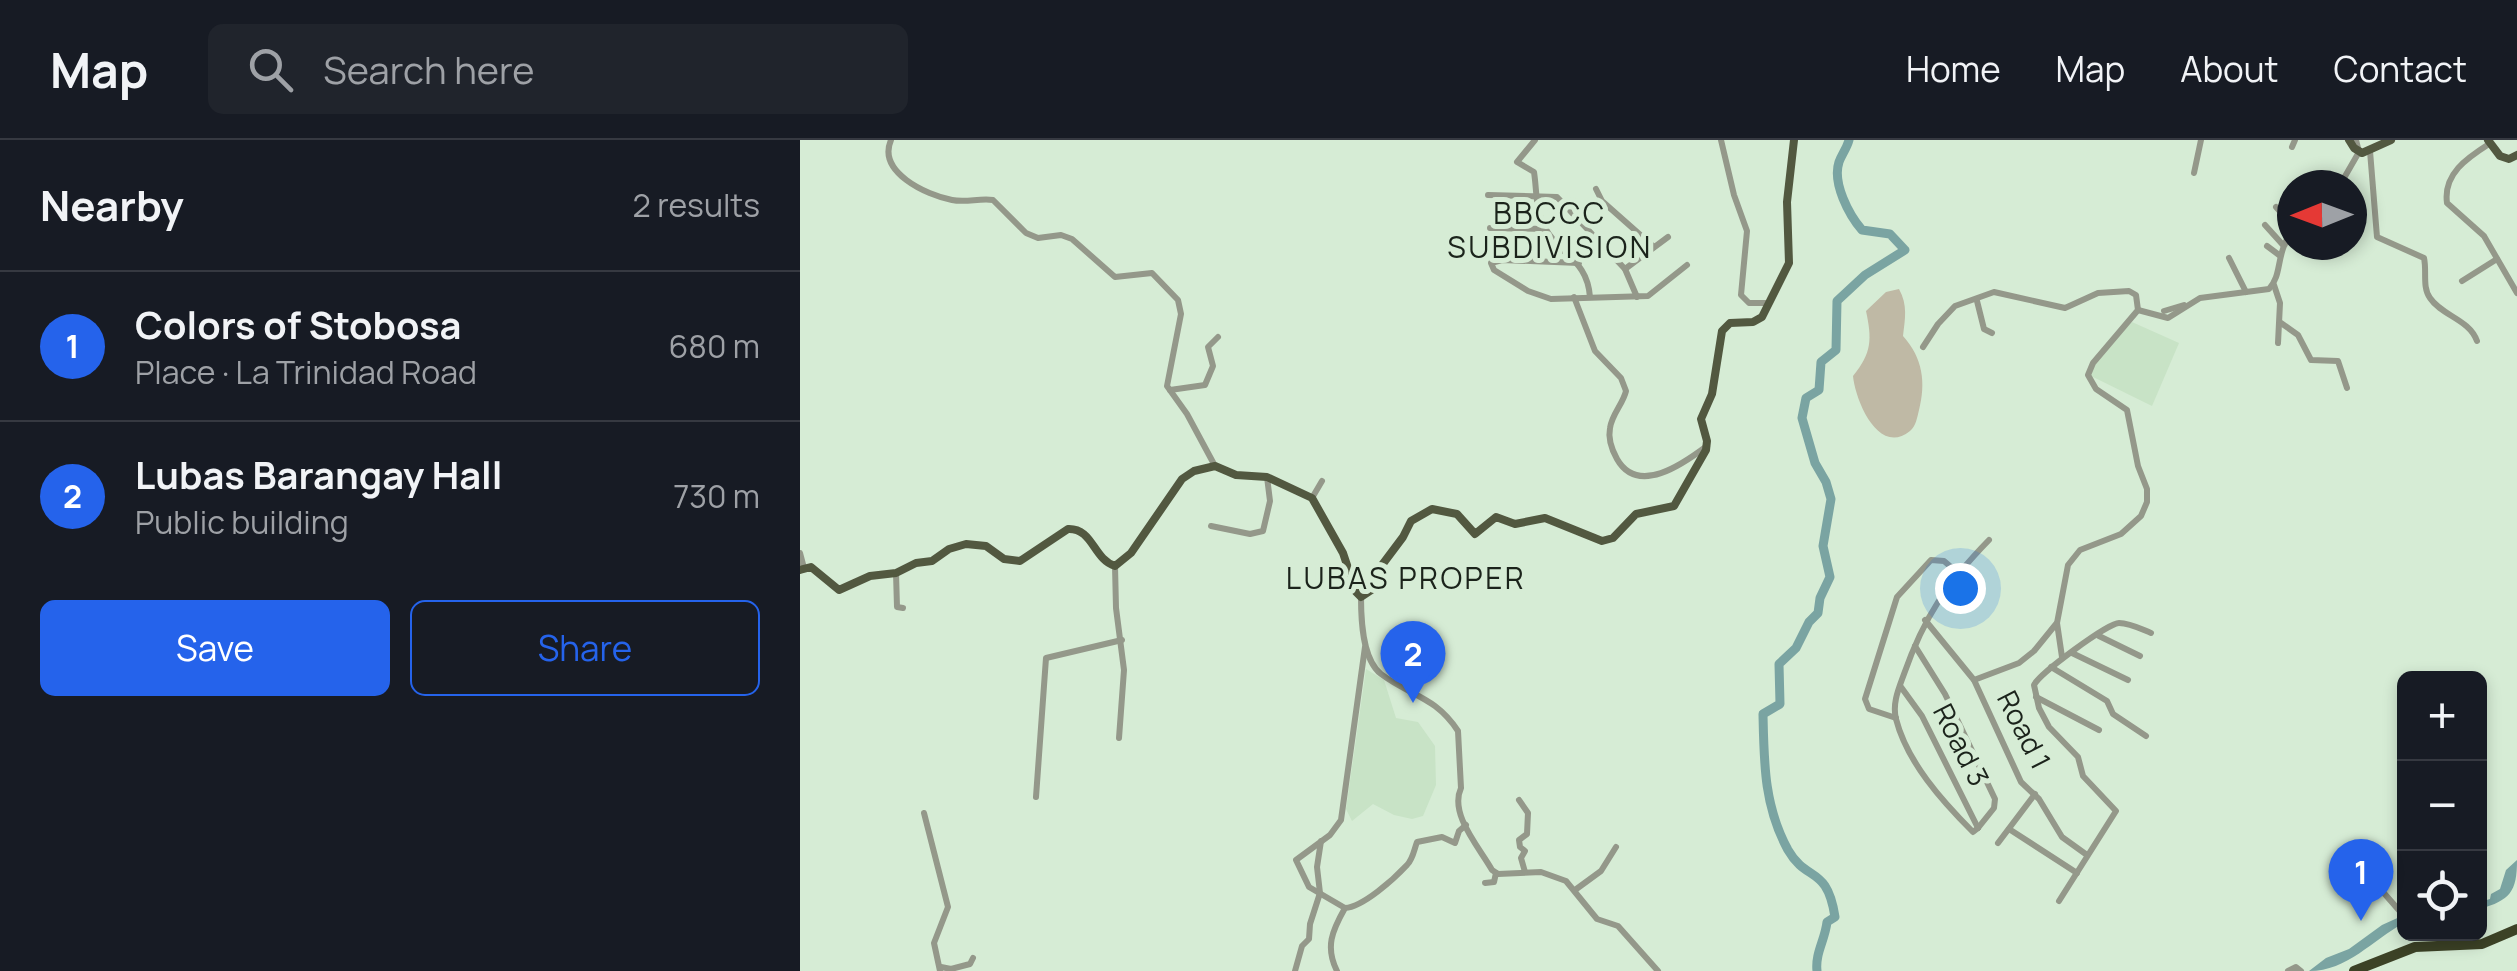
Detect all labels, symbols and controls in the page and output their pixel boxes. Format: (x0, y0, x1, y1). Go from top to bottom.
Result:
search box (208, 24, 908, 114)
text: Map (50, 37, 148, 102)
icon: search (243, 42, 298, 97)
text: Search here (323, 43, 534, 95)
text: Home (1906, 45, 2001, 93)
text: Map (2056, 45, 2125, 93)
text: About (2180, 45, 2279, 93)
text: Contact (2334, 45, 2467, 93)
north arrow (2277, 170, 2367, 260)
text: Nearby (40, 176, 184, 234)
text: 2 results (633, 183, 760, 227)
district label: BBCCC SUBDIVISION (1447, 192, 1653, 267)
text: Colors of Stobosa (135, 298, 461, 350)
text: 1 (65, 324, 80, 368)
text: 680 m (669, 324, 760, 368)
text: Place · La Trinidad Road (135, 350, 477, 394)
text: Lubas Barangay Hall (135, 448, 502, 500)
text: 2 (63, 474, 82, 518)
text: 730 m (673, 474, 760, 518)
text: Public building (135, 500, 349, 544)
district label: LUBAS PROPER (1286, 557, 1526, 598)
your location (1935, 563, 1986, 614)
button: Save (40, 600, 390, 696)
button: Share (410, 600, 760, 696)
pin: 2 (1380, 620, 1446, 703)
map controls (2397, 671, 2487, 941)
button: + (2397, 671, 2487, 761)
street label: Road 1 (1989, 684, 2061, 775)
street label: Road 3 (1925, 697, 1999, 792)
button: − (2397, 761, 2487, 851)
pin: 1 (2328, 838, 2394, 921)
button: locate (2397, 851, 2487, 941)

